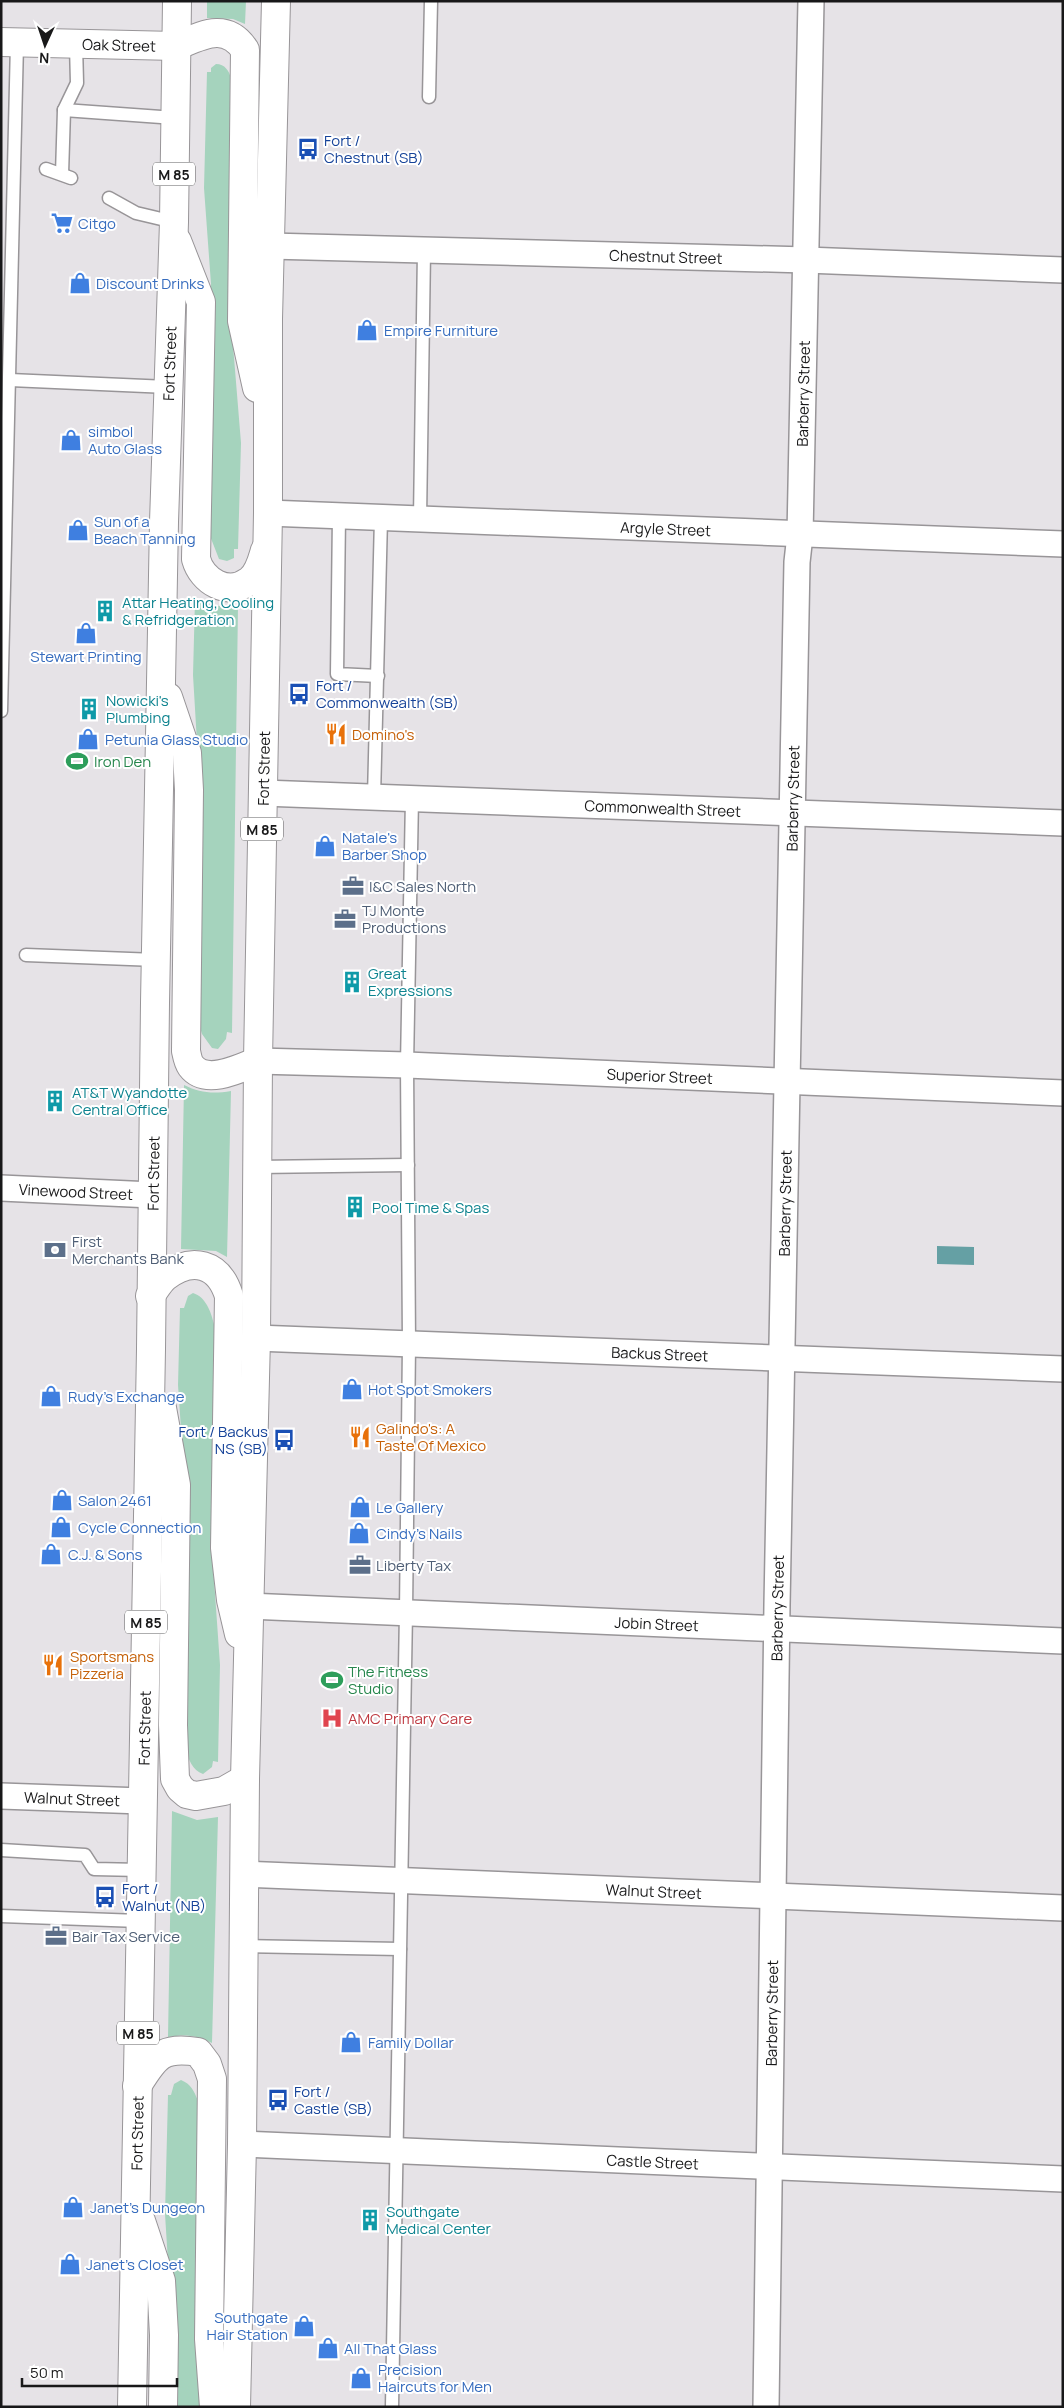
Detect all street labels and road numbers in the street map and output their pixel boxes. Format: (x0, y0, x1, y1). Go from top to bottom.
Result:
street label: Oak Street (82, 33, 156, 56)
road number: M 85 (153, 162, 195, 185)
street label: Chestnut Street (609, 244, 723, 268)
street label: Fort Street (158, 326, 181, 401)
street label: Barberry Street (791, 340, 815, 447)
street label: Argyle Street (620, 516, 711, 541)
street label: Fort Street (252, 731, 275, 806)
street label: Barberry Street (781, 745, 804, 852)
street label: Commonwealth Street (584, 795, 741, 821)
road number: M 85 (241, 818, 283, 841)
street label: Superior Street (606, 1063, 713, 1089)
street label: Fort Street (142, 1136, 164, 1211)
street label: Barberry Street (773, 1150, 796, 1257)
street label: Vinewood Street (18, 1178, 134, 1205)
street label: Backus Street (611, 1341, 709, 1366)
street label: Barberry Street (766, 1555, 788, 1661)
road number: M 85 (125, 1610, 167, 1634)
street label: Jobin Street (614, 1611, 699, 1636)
street label: Fort Street (133, 1691, 155, 1766)
street label: Walnut Street (24, 1786, 120, 1811)
street label: Walnut Street (605, 1879, 702, 1903)
street label: Barberry Street (760, 1960, 783, 2066)
road number: M 85 (117, 2022, 159, 2045)
street label: Fort Street (126, 2095, 148, 2171)
street label: Castle Street (606, 2149, 699, 2174)

